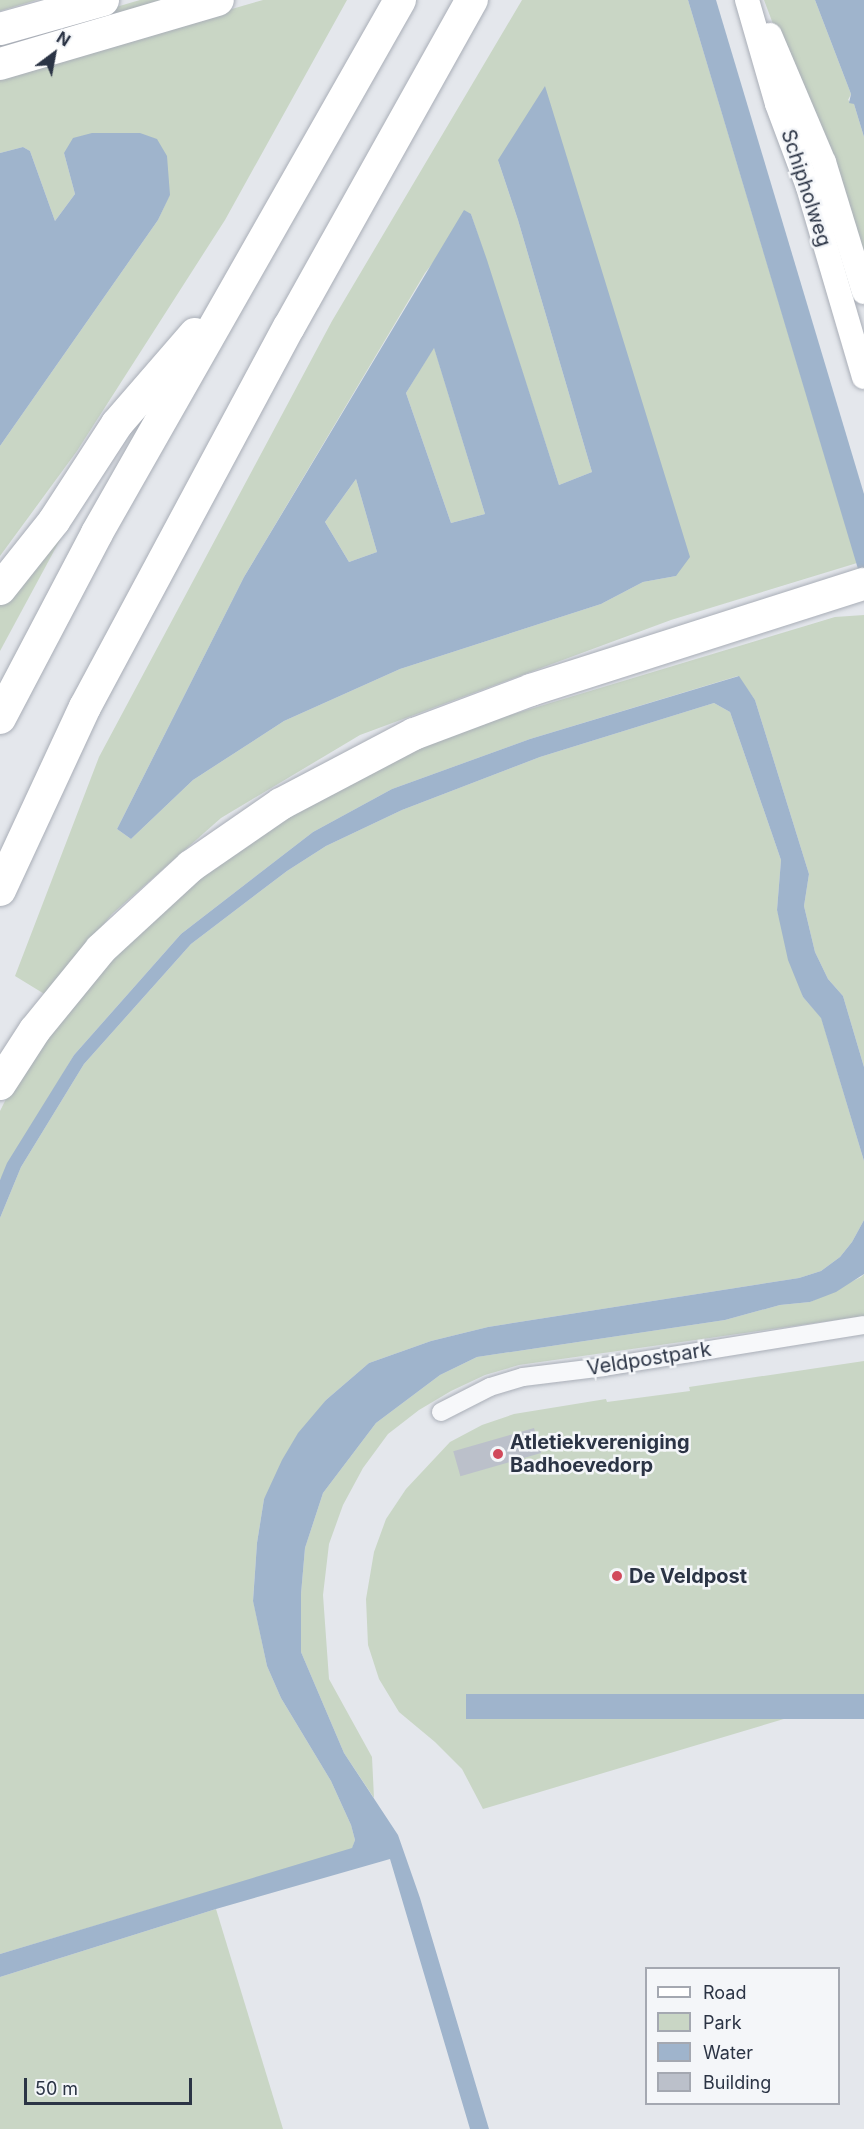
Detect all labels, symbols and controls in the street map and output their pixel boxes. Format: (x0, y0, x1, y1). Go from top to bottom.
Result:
north arrow (24, 24, 84, 84)
text: N (53, 27, 74, 50)
street label: Schipholweg (776, 126, 836, 250)
street label: Veldpostpark (585, 1337, 713, 1381)
place label: Atletiekvereniging Badhoevedorp (510, 1430, 690, 1477)
marker: Atletiekvereniging Badhoevedorp (491, 1447, 505, 1461)
place label: De Veldpost (629, 1564, 747, 1588)
marker: De Veldpost (610, 1569, 624, 1583)
legend (645, 1967, 840, 2105)
text: Road (703, 1982, 746, 2003)
text: Park (703, 2012, 742, 2033)
text: Water (703, 2042, 753, 2063)
scale bar (27, 2066, 195, 2104)
text: Building (703, 2072, 771, 2093)
text: 50 m (35, 2078, 78, 2099)

